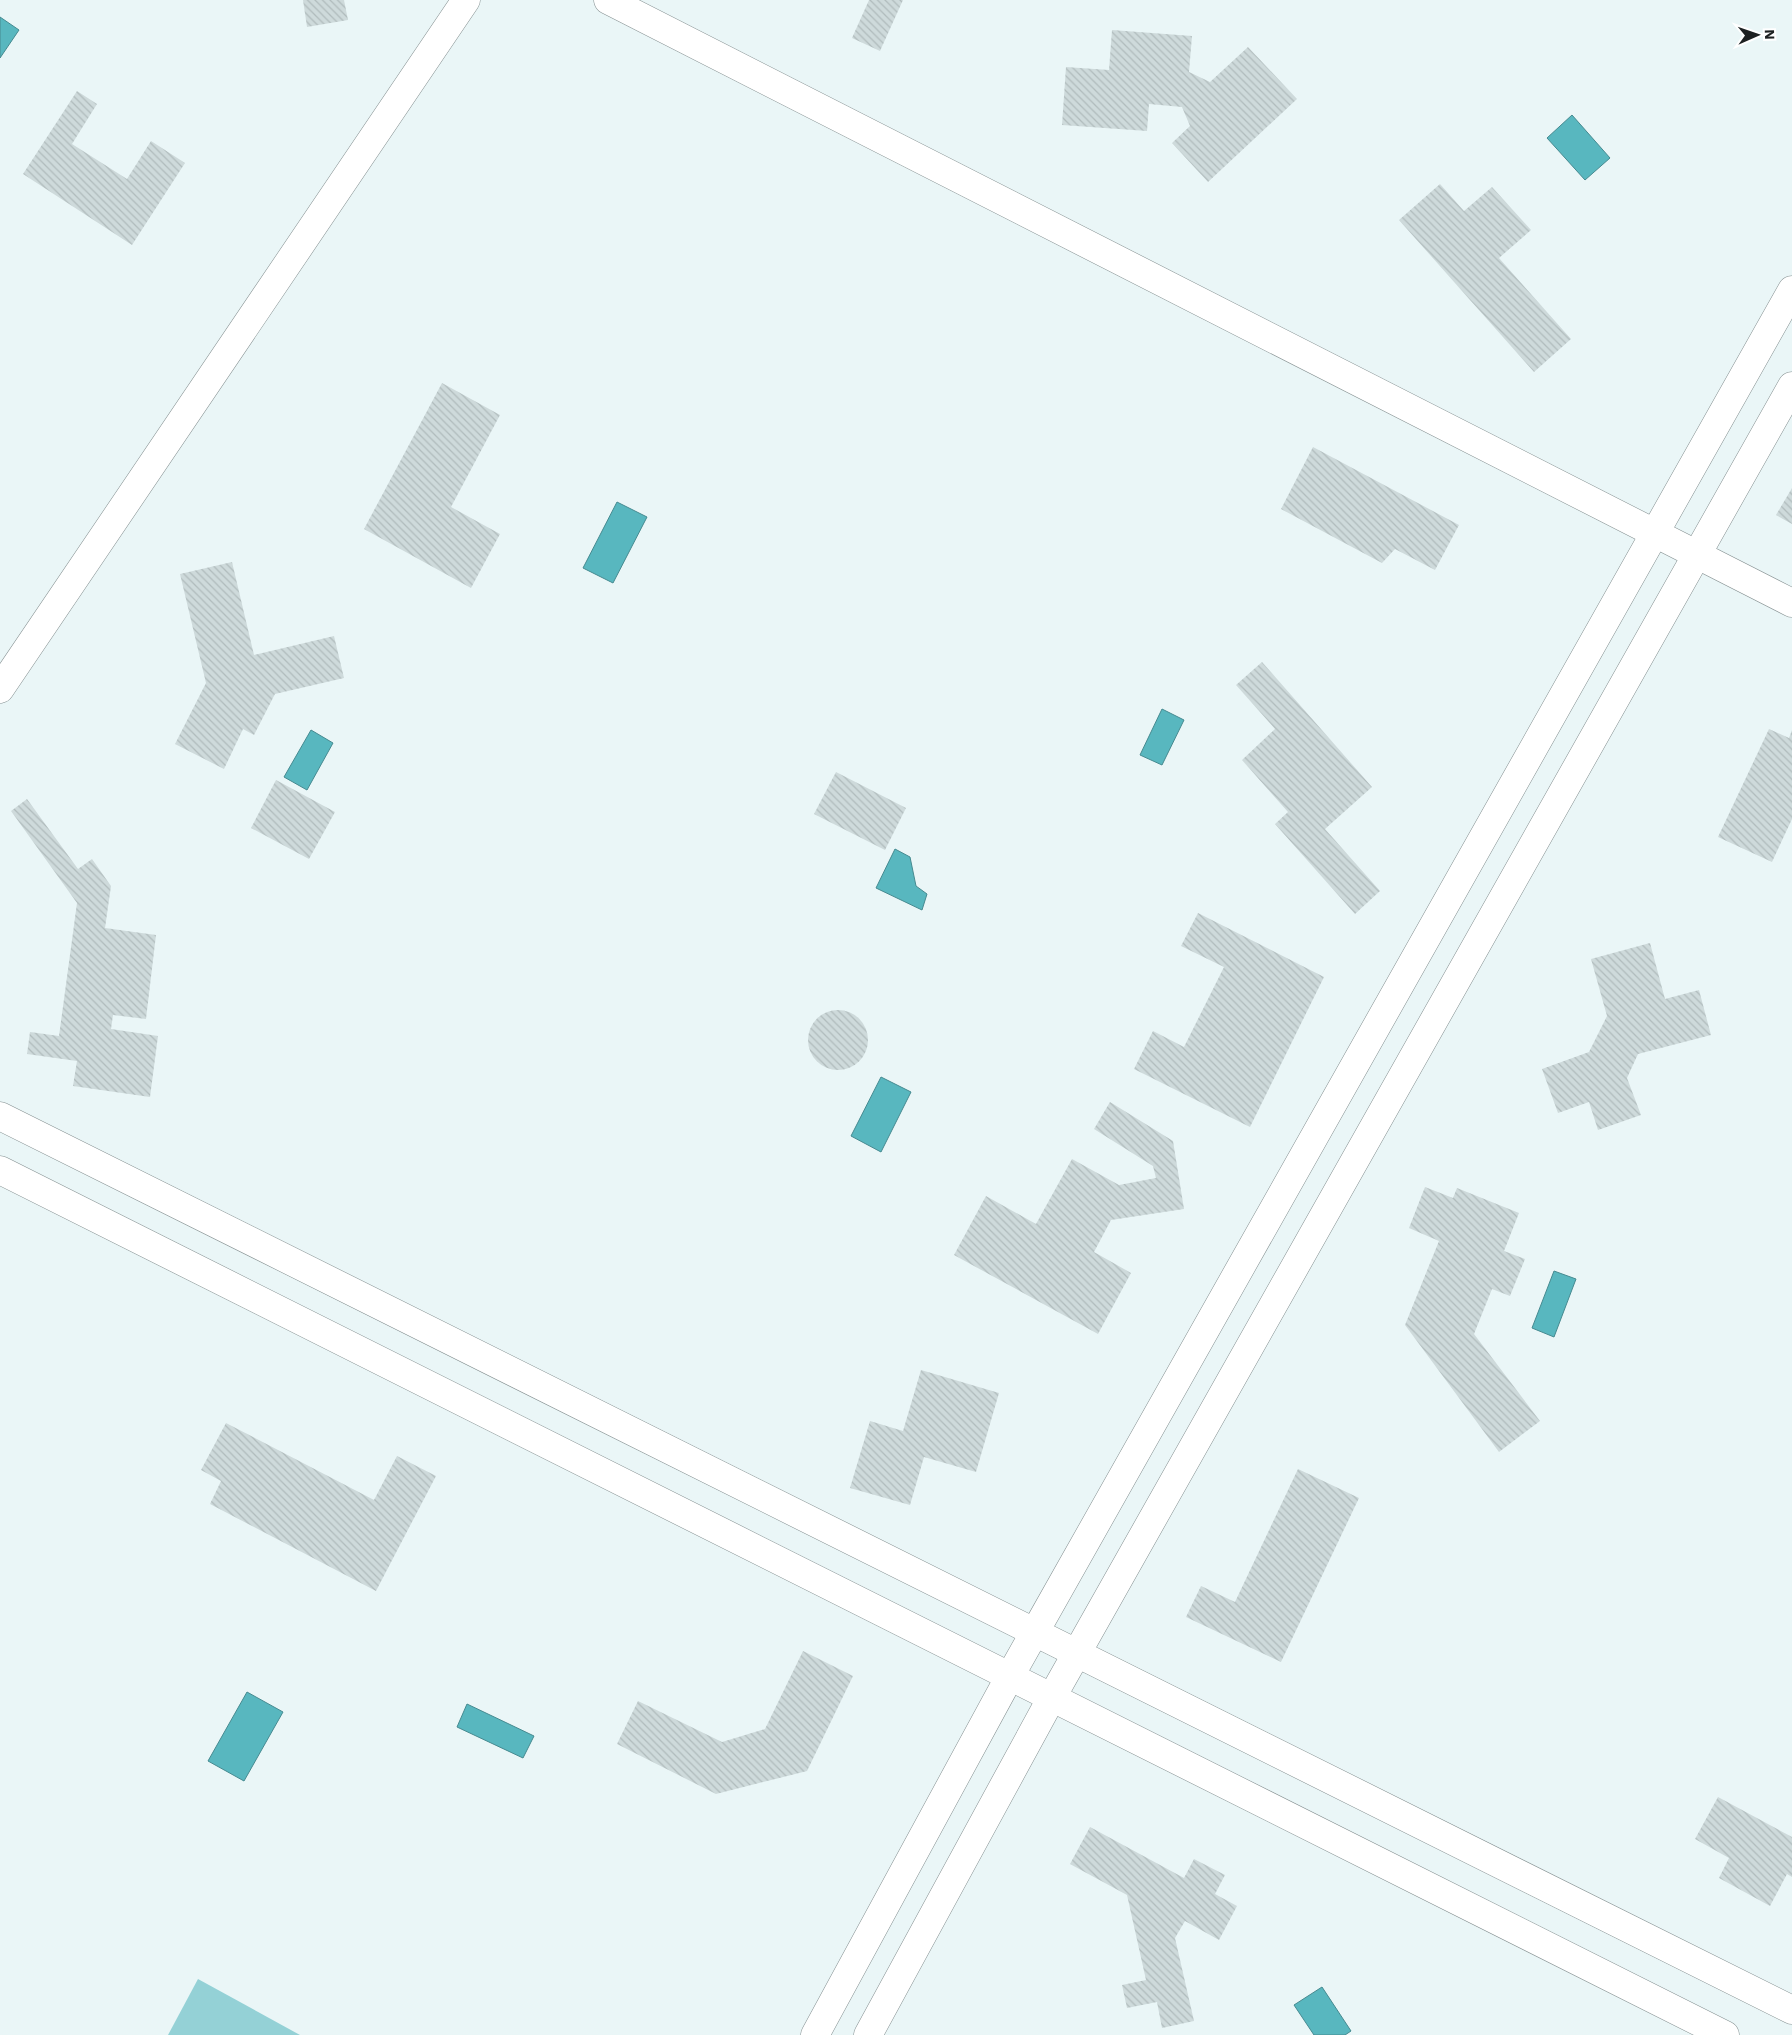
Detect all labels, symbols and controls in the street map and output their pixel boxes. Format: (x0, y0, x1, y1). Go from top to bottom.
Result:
north arrow (1732, 10, 1782, 60)
text: N (1762, 29, 1778, 40)

